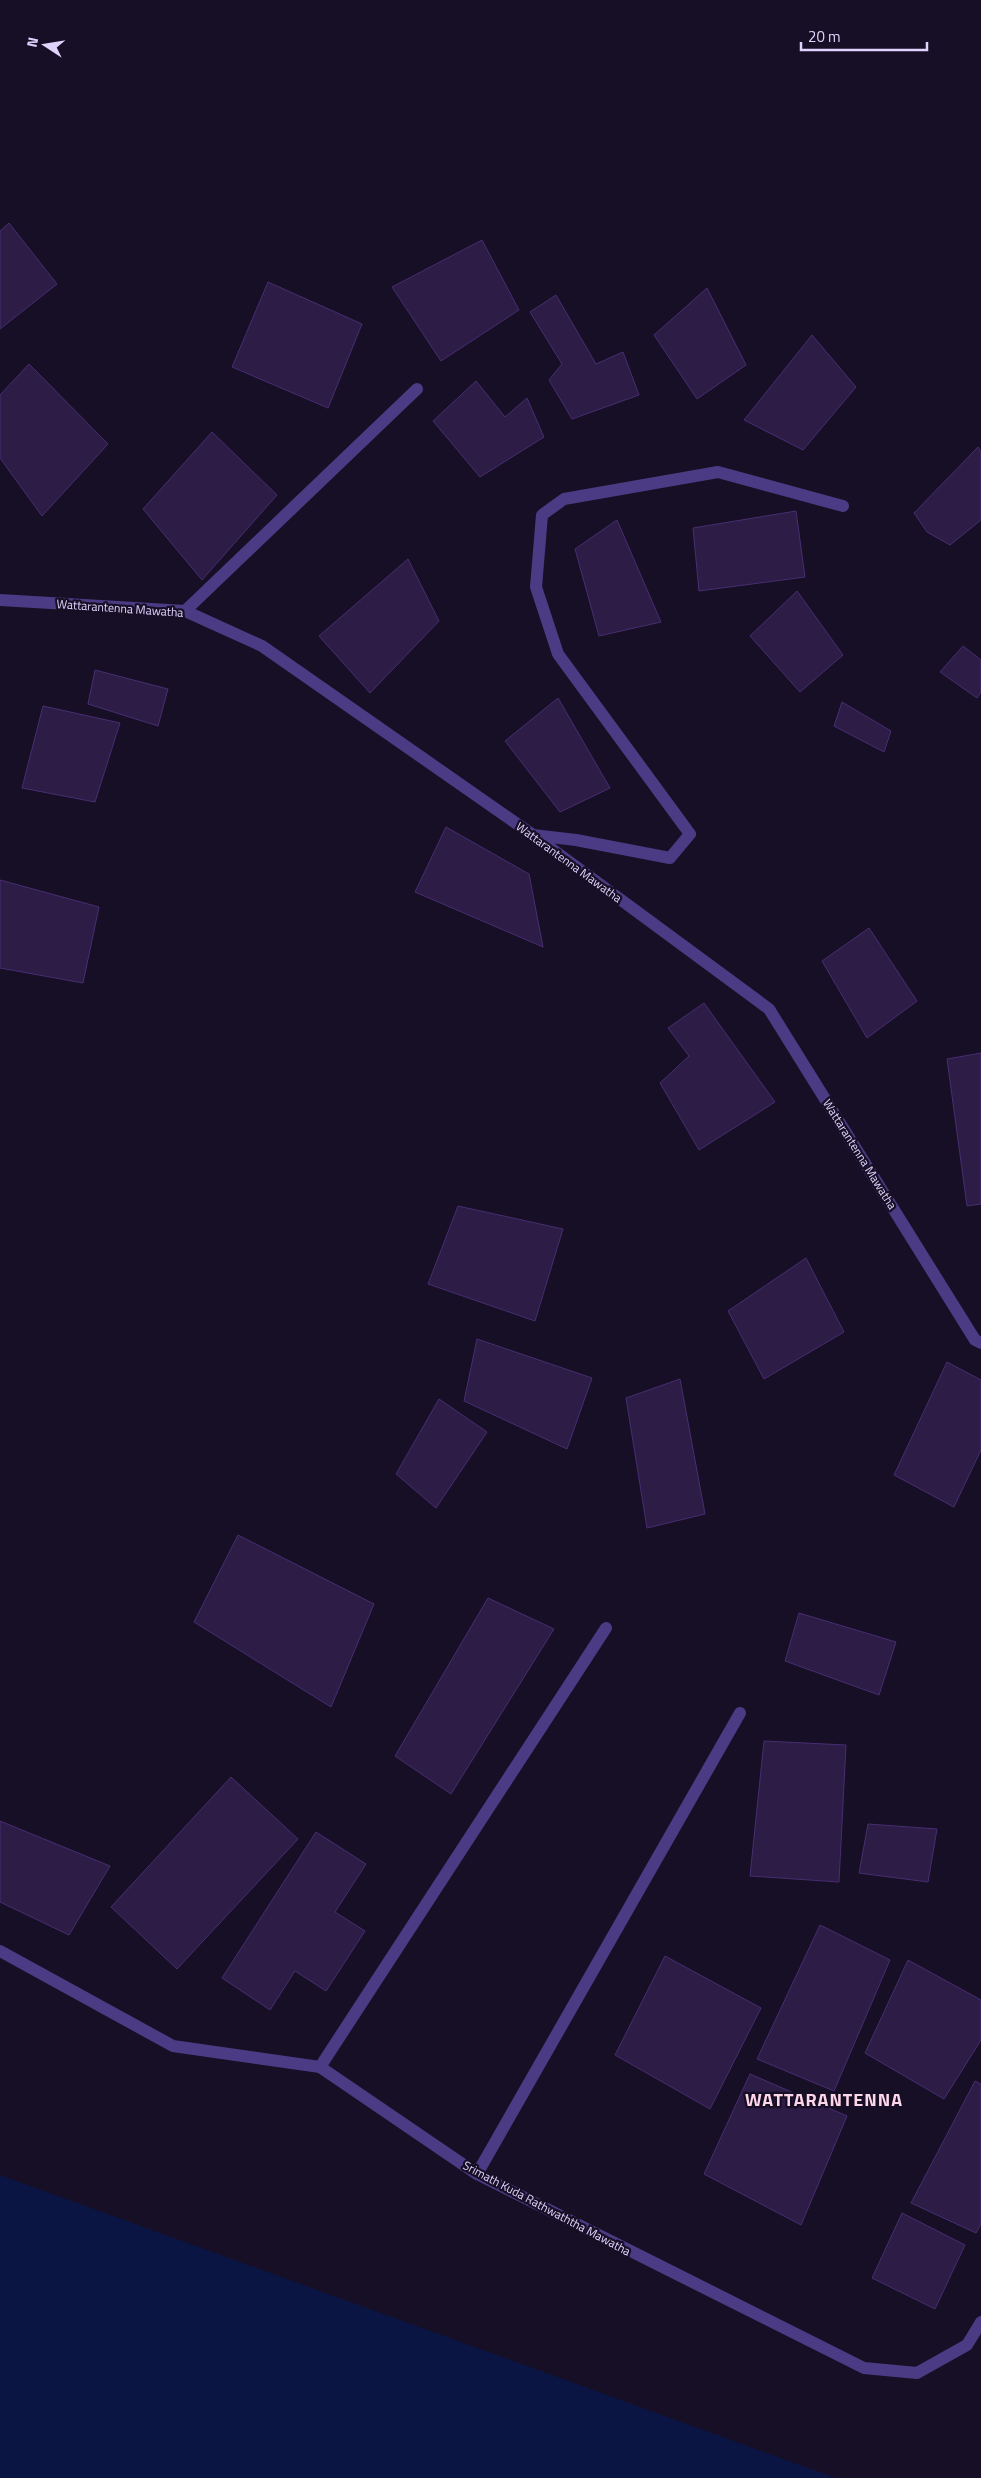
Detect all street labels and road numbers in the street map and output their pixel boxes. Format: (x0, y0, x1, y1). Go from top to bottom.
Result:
street label: Wattarantenna Mawatha (56, 594, 184, 622)
street label: Wattarantenna Mawatha (512, 817, 626, 907)
street label: Wattarantenna Mawatha (818, 1095, 902, 1213)
street label: Srimath Kuda Rathwaththa Mawatha (460, 2156, 634, 2260)

